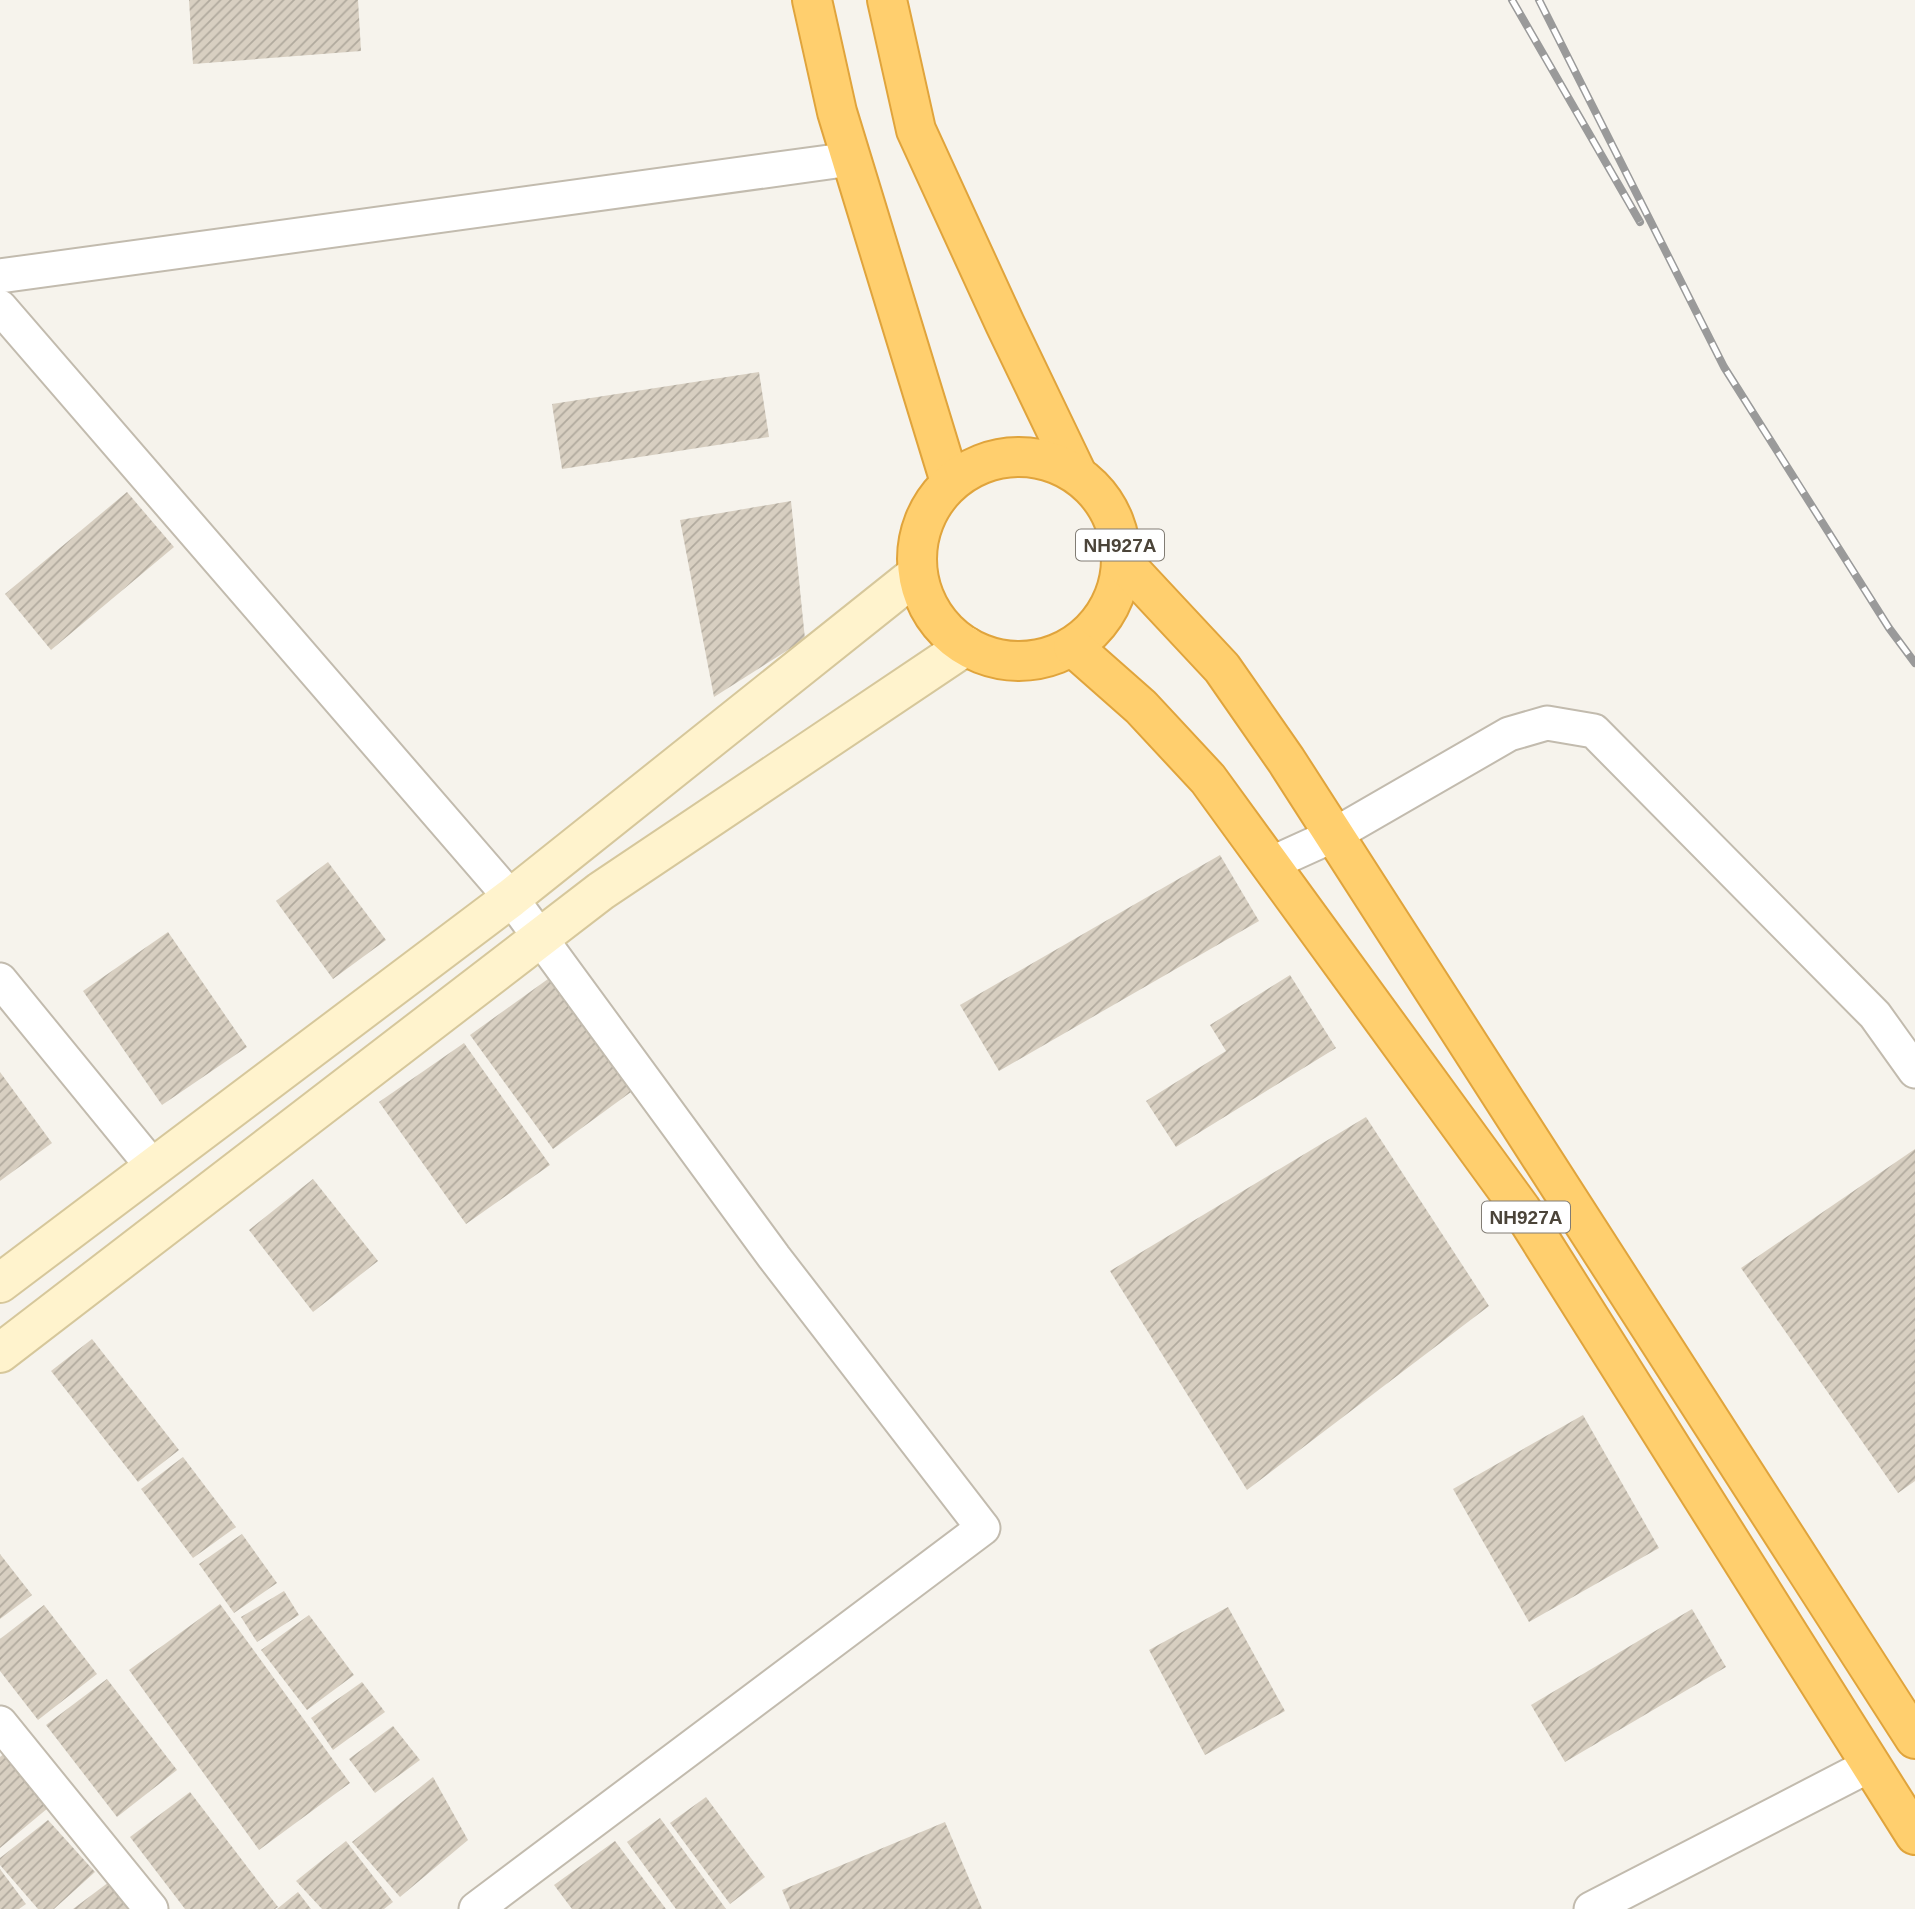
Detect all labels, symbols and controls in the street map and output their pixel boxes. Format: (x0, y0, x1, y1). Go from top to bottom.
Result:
road number: NH927A (1076, 530, 1164, 560)
road number: NH927A (1482, 1202, 1570, 1232)

